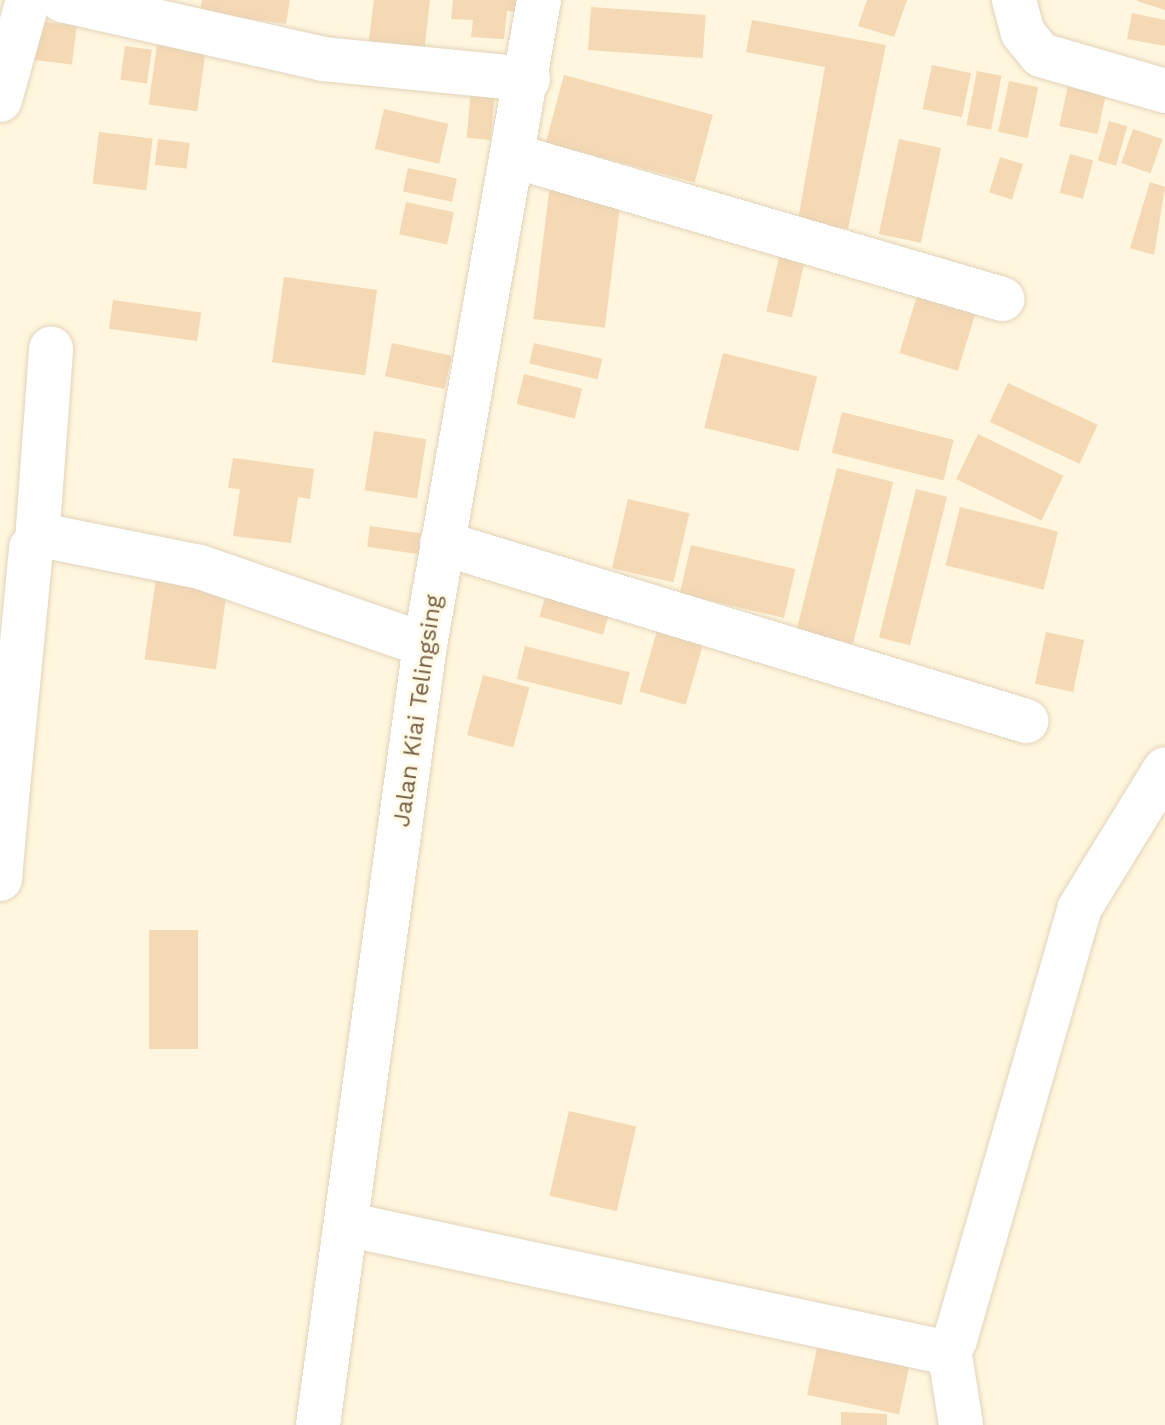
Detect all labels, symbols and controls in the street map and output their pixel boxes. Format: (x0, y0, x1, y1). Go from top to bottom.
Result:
street label: Jalan Kiai Telingsing (387, 593, 449, 829)

